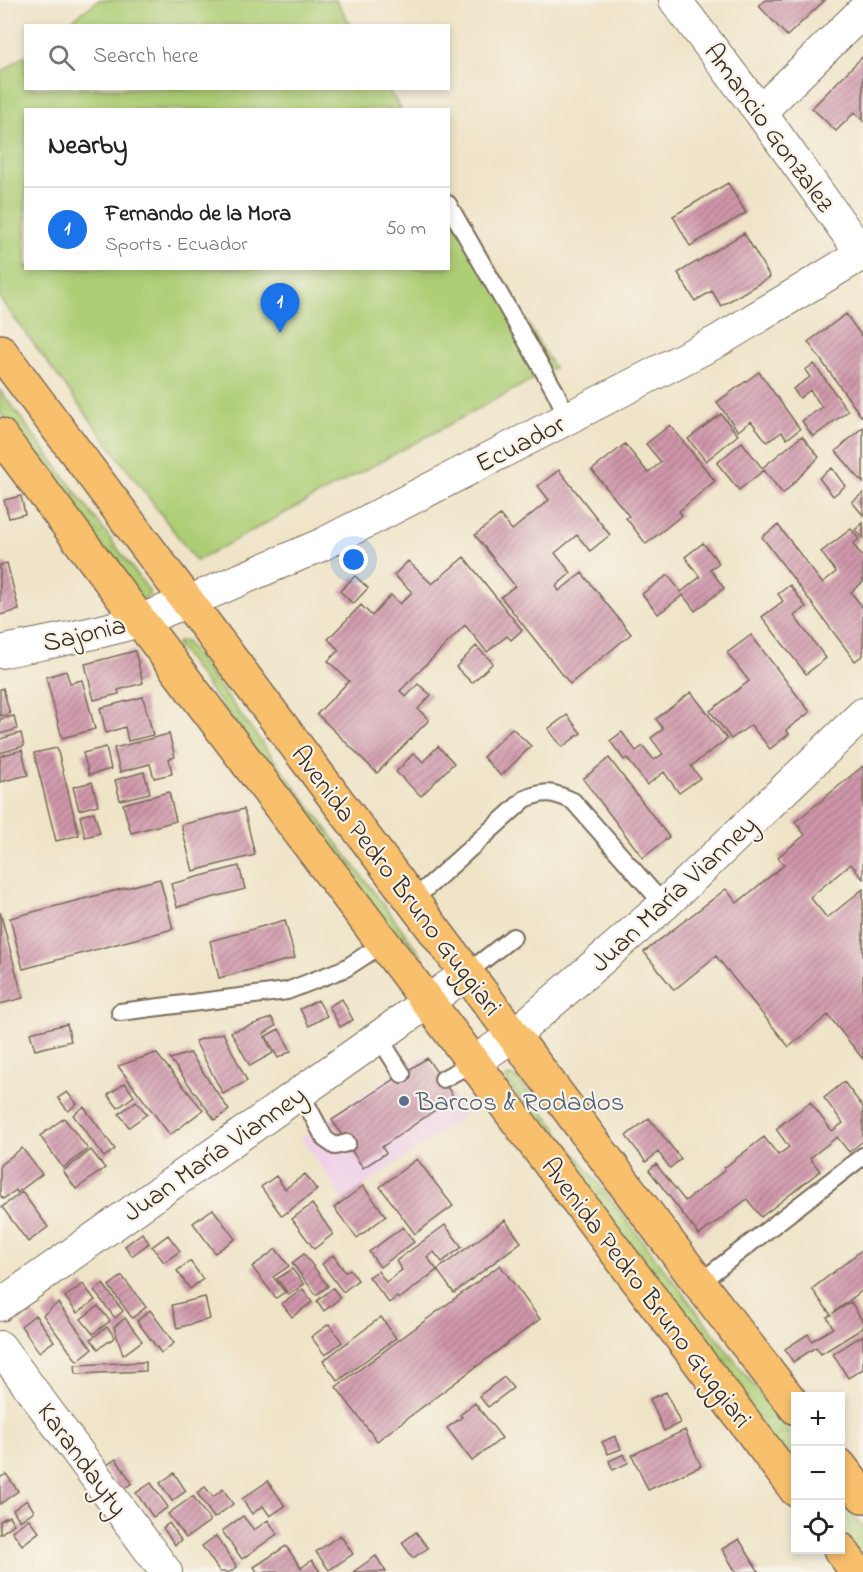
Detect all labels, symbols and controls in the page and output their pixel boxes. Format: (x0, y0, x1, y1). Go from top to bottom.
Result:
search box (24, 24, 450, 90)
street label: Amancio Gonzalez (693, 36, 843, 222)
icon: search (45, 41, 78, 74)
text: Search here (93, 41, 198, 73)
text: Nearby (48, 128, 127, 166)
text: Fernando de la Mora (105, 199, 291, 231)
text: 1 (64, 215, 71, 244)
text: 50 m (385, 215, 426, 244)
text: Sports · Ecuador (105, 231, 248, 260)
pin: 1 (260, 284, 300, 333)
street label: Ecuador (470, 406, 573, 484)
your location (339, 545, 368, 574)
street label: Sajonia (39, 607, 130, 664)
street label: Avenida Pedro Bruno Guggiari (280, 738, 510, 1025)
street label: Juan María Vianney (582, 807, 767, 983)
street label: Juan María Vianney (116, 1077, 315, 1233)
place label: Barcos & Rodados (415, 1084, 624, 1123)
marker: Barcos & Rodados (397, 1094, 411, 1108)
street label: Avenida Pedro Bruno Guggiari (530, 1150, 760, 1437)
map controls (791, 1392, 845, 1554)
button: + (791, 1392, 845, 1446)
street label: Karandayty (26, 1395, 136, 1526)
button: − (791, 1446, 845, 1500)
button: locate (791, 1500, 845, 1554)

